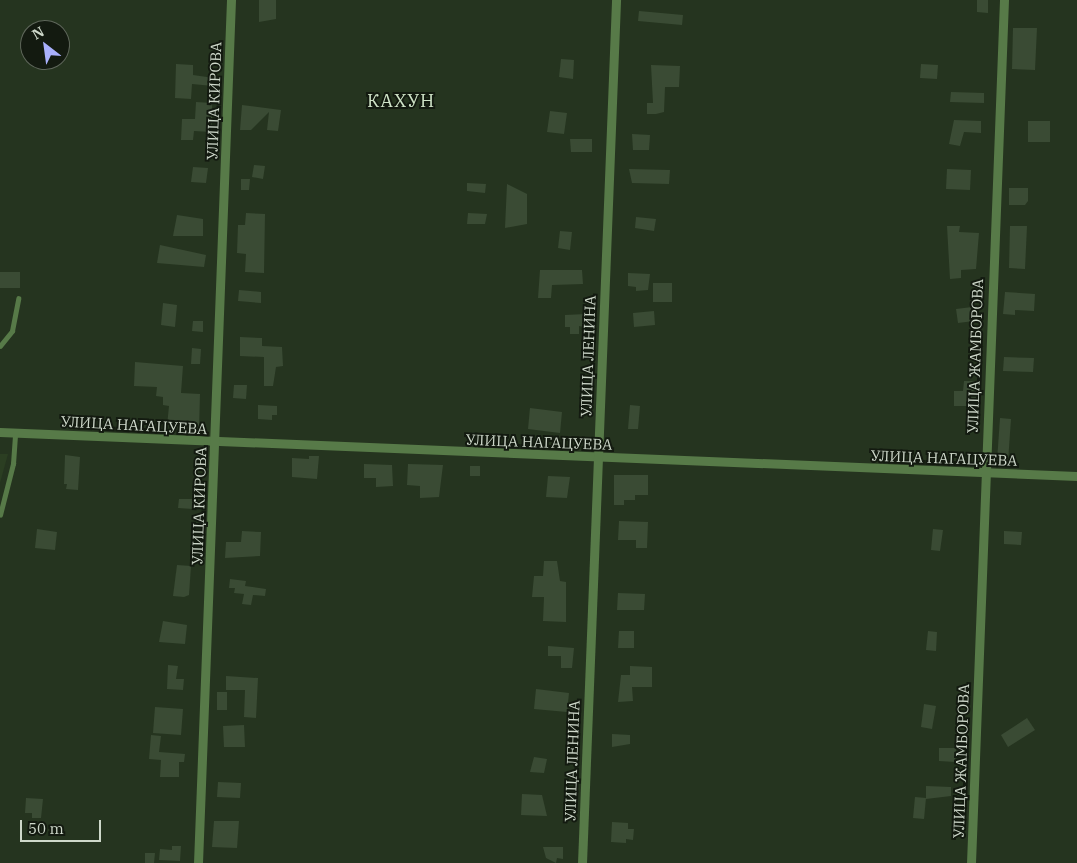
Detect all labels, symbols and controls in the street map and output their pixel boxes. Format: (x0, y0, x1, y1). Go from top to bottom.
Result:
north arrow (20, 20, 70, 70)
text: N (29, 22, 47, 43)
street label: УЛИЦА КИРОВА (203, 42, 225, 160)
district label: КАХУН (366, 90, 436, 112)
street label: УЛИЦА ЖАМБОРОВА (963, 278, 987, 434)
street label: УЛИЦА ЛЕНИНА (577, 295, 599, 417)
street label: УЛИЦА НАГАЦУЕВА (60, 412, 208, 438)
street label: УЛИЦА НАГАЦУЕВА (465, 430, 613, 454)
street label: УЛИЦА НАГАЦУЕВА (870, 446, 1018, 470)
street label: УЛИЦА КИРОВА (188, 447, 210, 565)
street label: УЛИЦА ЖАМБОРОВА (949, 683, 973, 839)
street label: УЛИЦА ЛЕНИНА (561, 700, 583, 822)
scale bar (22, 810, 104, 842)
text: 50 m (28, 819, 64, 838)

